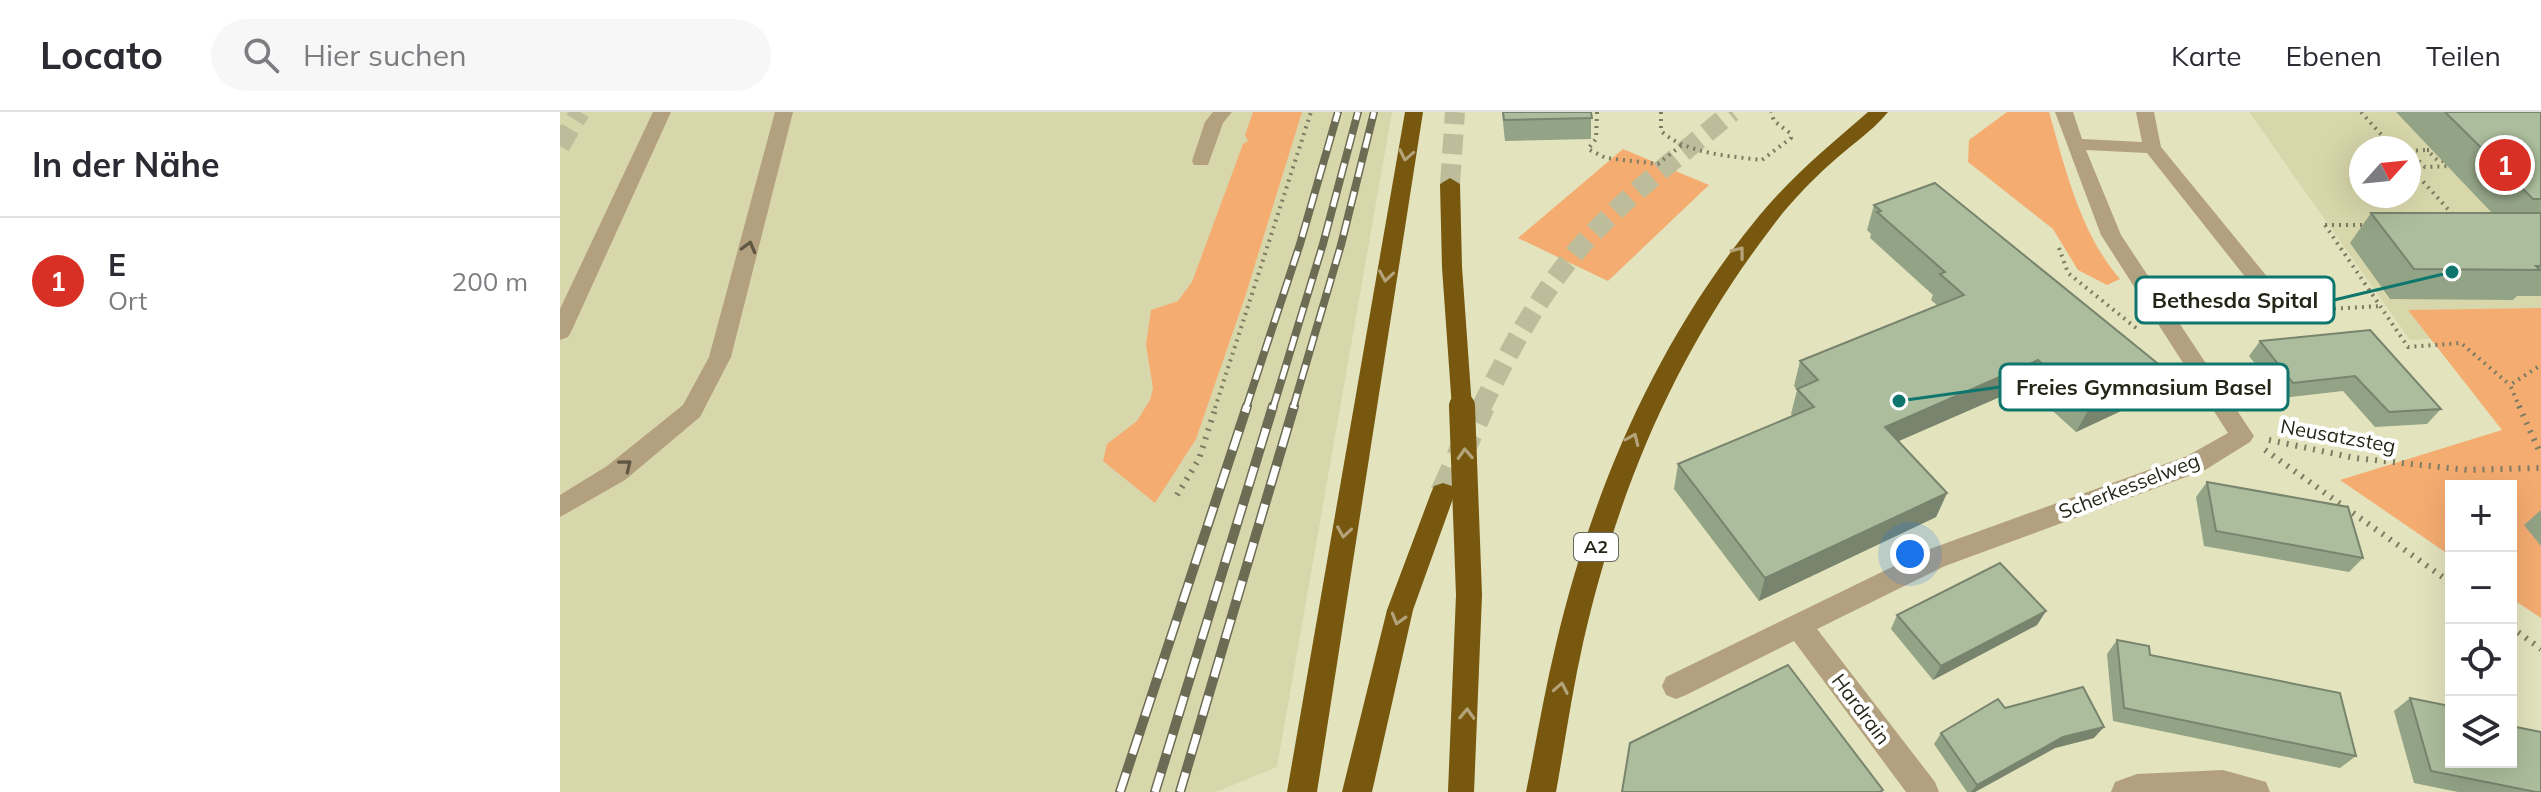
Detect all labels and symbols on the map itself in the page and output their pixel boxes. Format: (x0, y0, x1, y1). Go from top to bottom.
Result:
pin: 1 (2479, 135, 2531, 195)
north arrow (2349, 136, 2421, 208)
one-way arrow (1399, 149, 1416, 162)
one-way arrow (739, 240, 756, 254)
one-way arrow (1729, 246, 1743, 261)
one-way arrow (1378, 269, 1395, 282)
callout: Bethesda Spital (2136, 277, 2334, 323)
text: Bethesda Spital (2152, 286, 2318, 314)
callout: Freies Gymnasium Basel (2000, 364, 2288, 410)
text: Freies Gymnasium Basel (2016, 373, 2272, 401)
street label: Neusatzsteg (2279, 413, 2397, 458)
one-way arrow (1623, 432, 1639, 447)
one-way arrow (1457, 447, 1474, 460)
street label: Scherkesselweg (2055, 447, 2203, 524)
one-way arrow (617, 460, 631, 475)
one-way arrow (1336, 525, 1353, 539)
road number: A2 (1574, 533, 1618, 561)
your location (1890, 534, 1930, 574)
one-way arrow (1391, 611, 1407, 625)
street label: Hardrain (1827, 668, 1896, 749)
one-way arrow (1552, 681, 1569, 695)
one-way arrow (1458, 707, 1475, 720)

